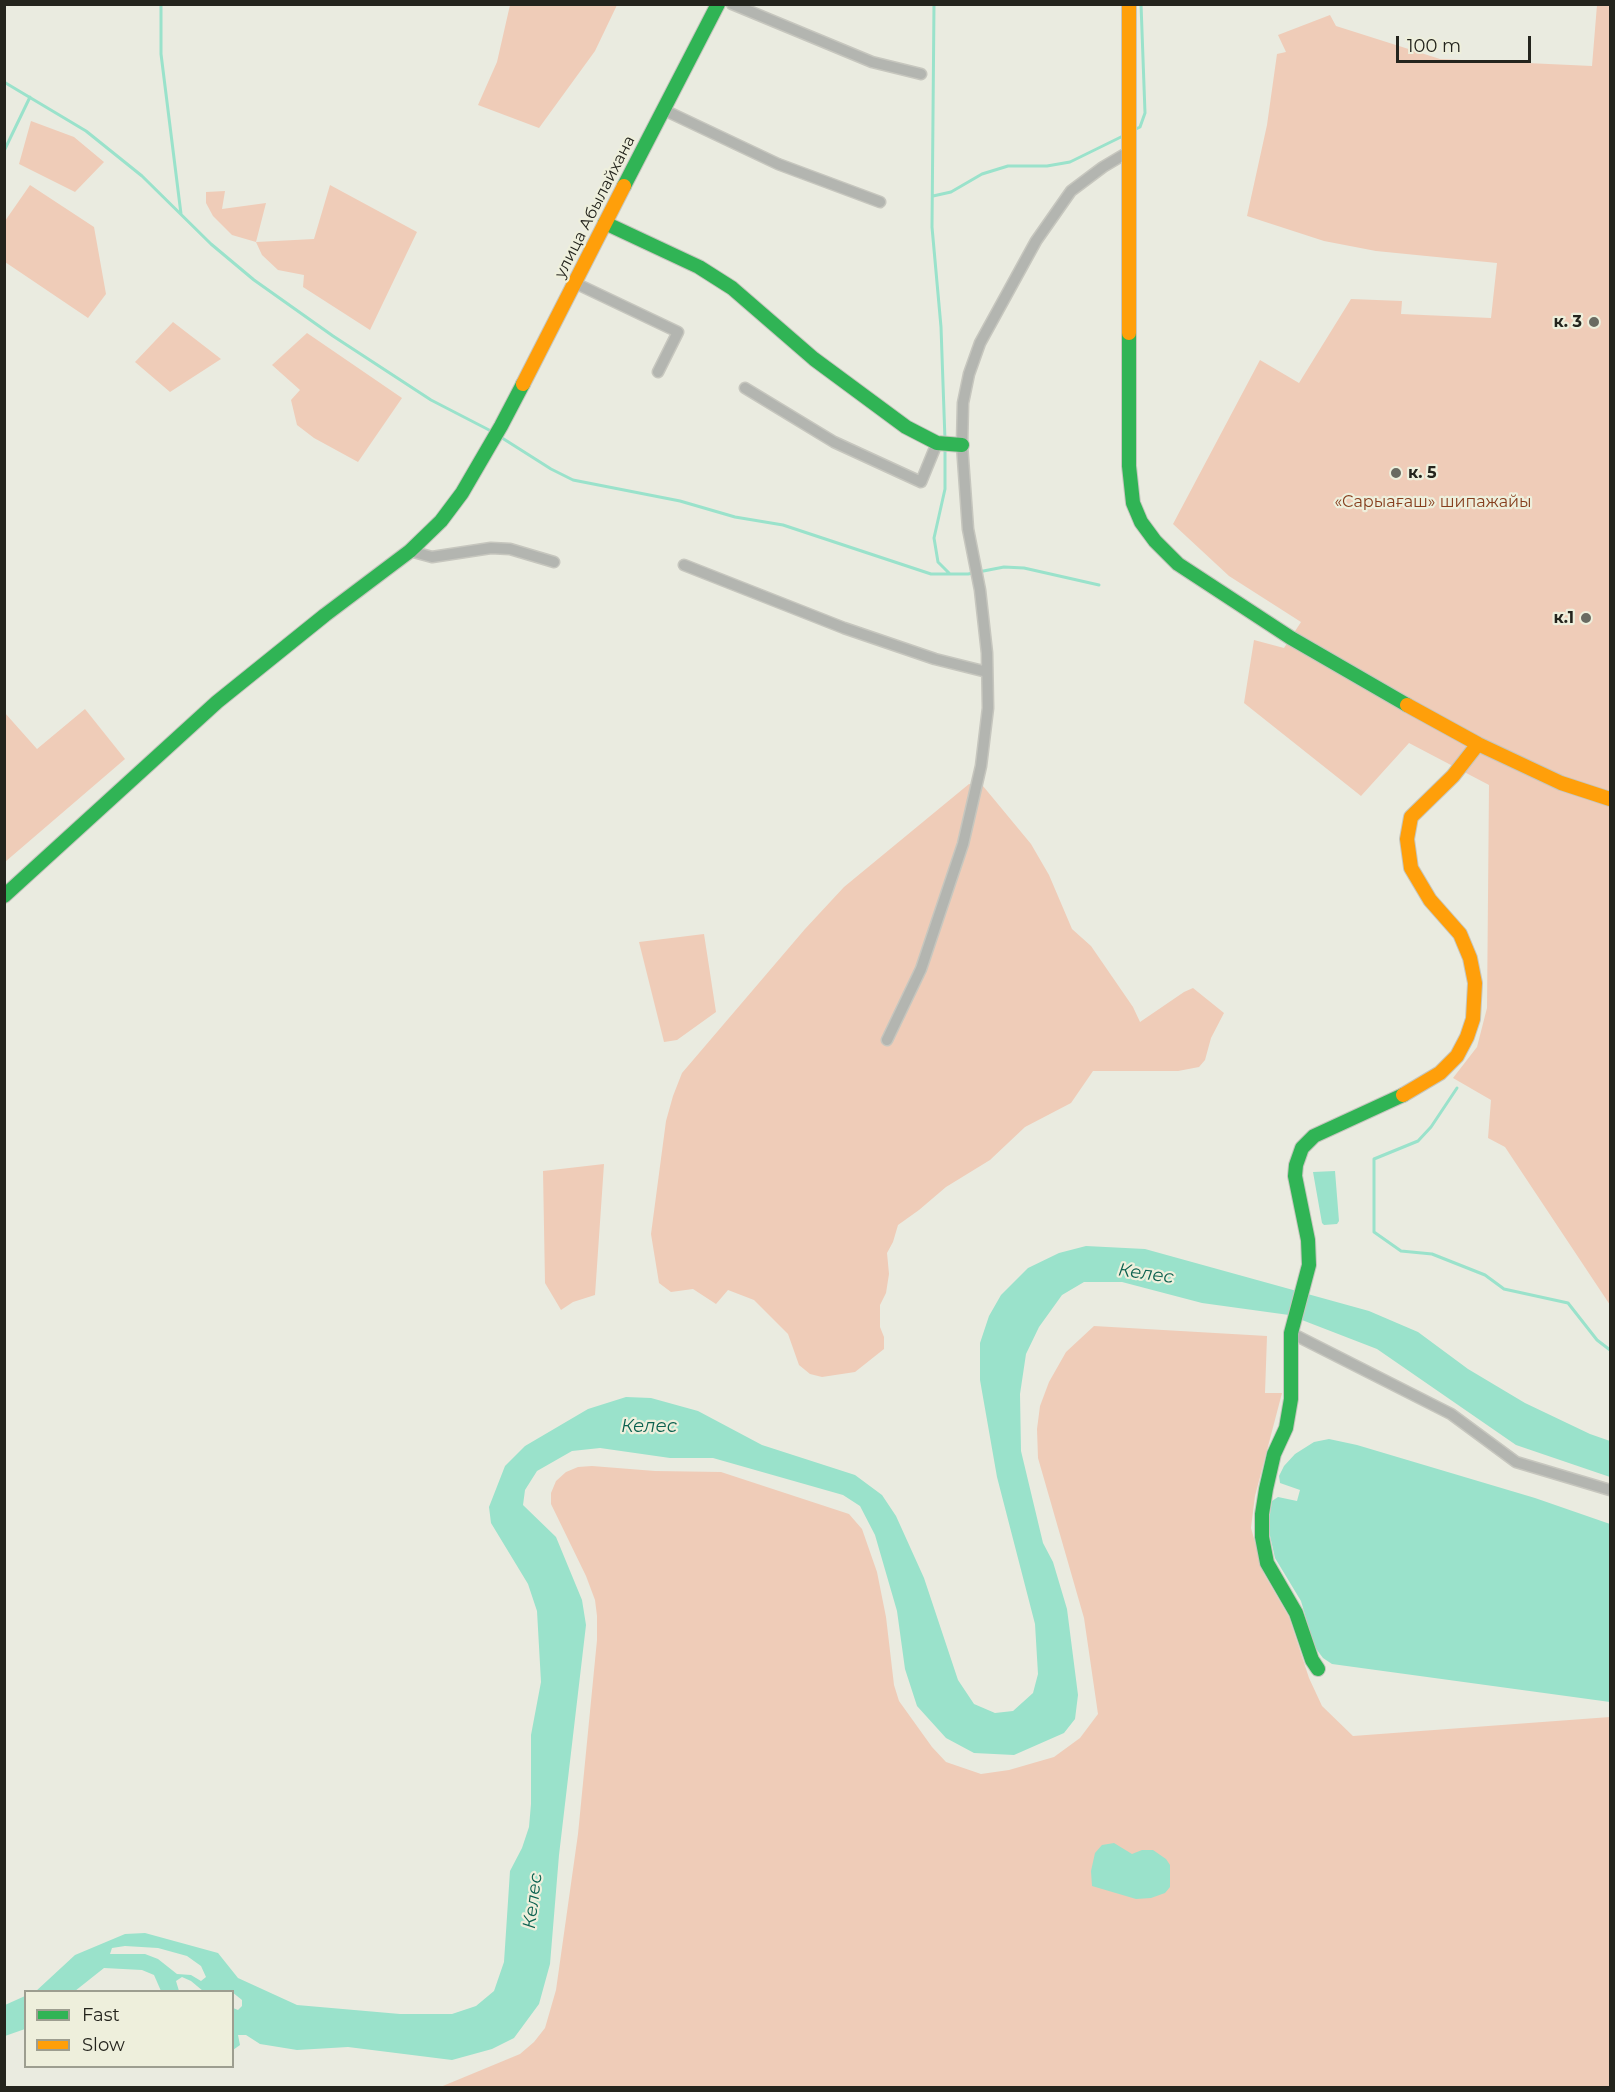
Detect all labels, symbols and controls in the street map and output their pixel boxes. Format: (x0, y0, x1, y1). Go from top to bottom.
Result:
scale bar (1399, 24, 1534, 62)
text: 100 m (1407, 35, 1461, 57)
street label: улица Абылайхана (551, 133, 639, 281)
place label: к. 3 (1554, 312, 1582, 332)
marker: к. 3 (1587, 315, 1601, 329)
place label: к. 5 (1408, 463, 1437, 483)
marker: к. 5 (1389, 466, 1403, 480)
park label: «Сарыағаш» шипажайы (1334, 492, 1532, 512)
place label: к.1 (1554, 608, 1574, 628)
marker: к.1 (1579, 611, 1593, 625)
water label: Келес (1117, 1259, 1175, 1289)
water label: Келес (621, 1416, 677, 1438)
water label: Келес (519, 1872, 547, 1930)
legend (24, 1990, 234, 2068)
text: Fast (82, 2004, 120, 2026)
text: Slow (82, 2034, 125, 2056)

